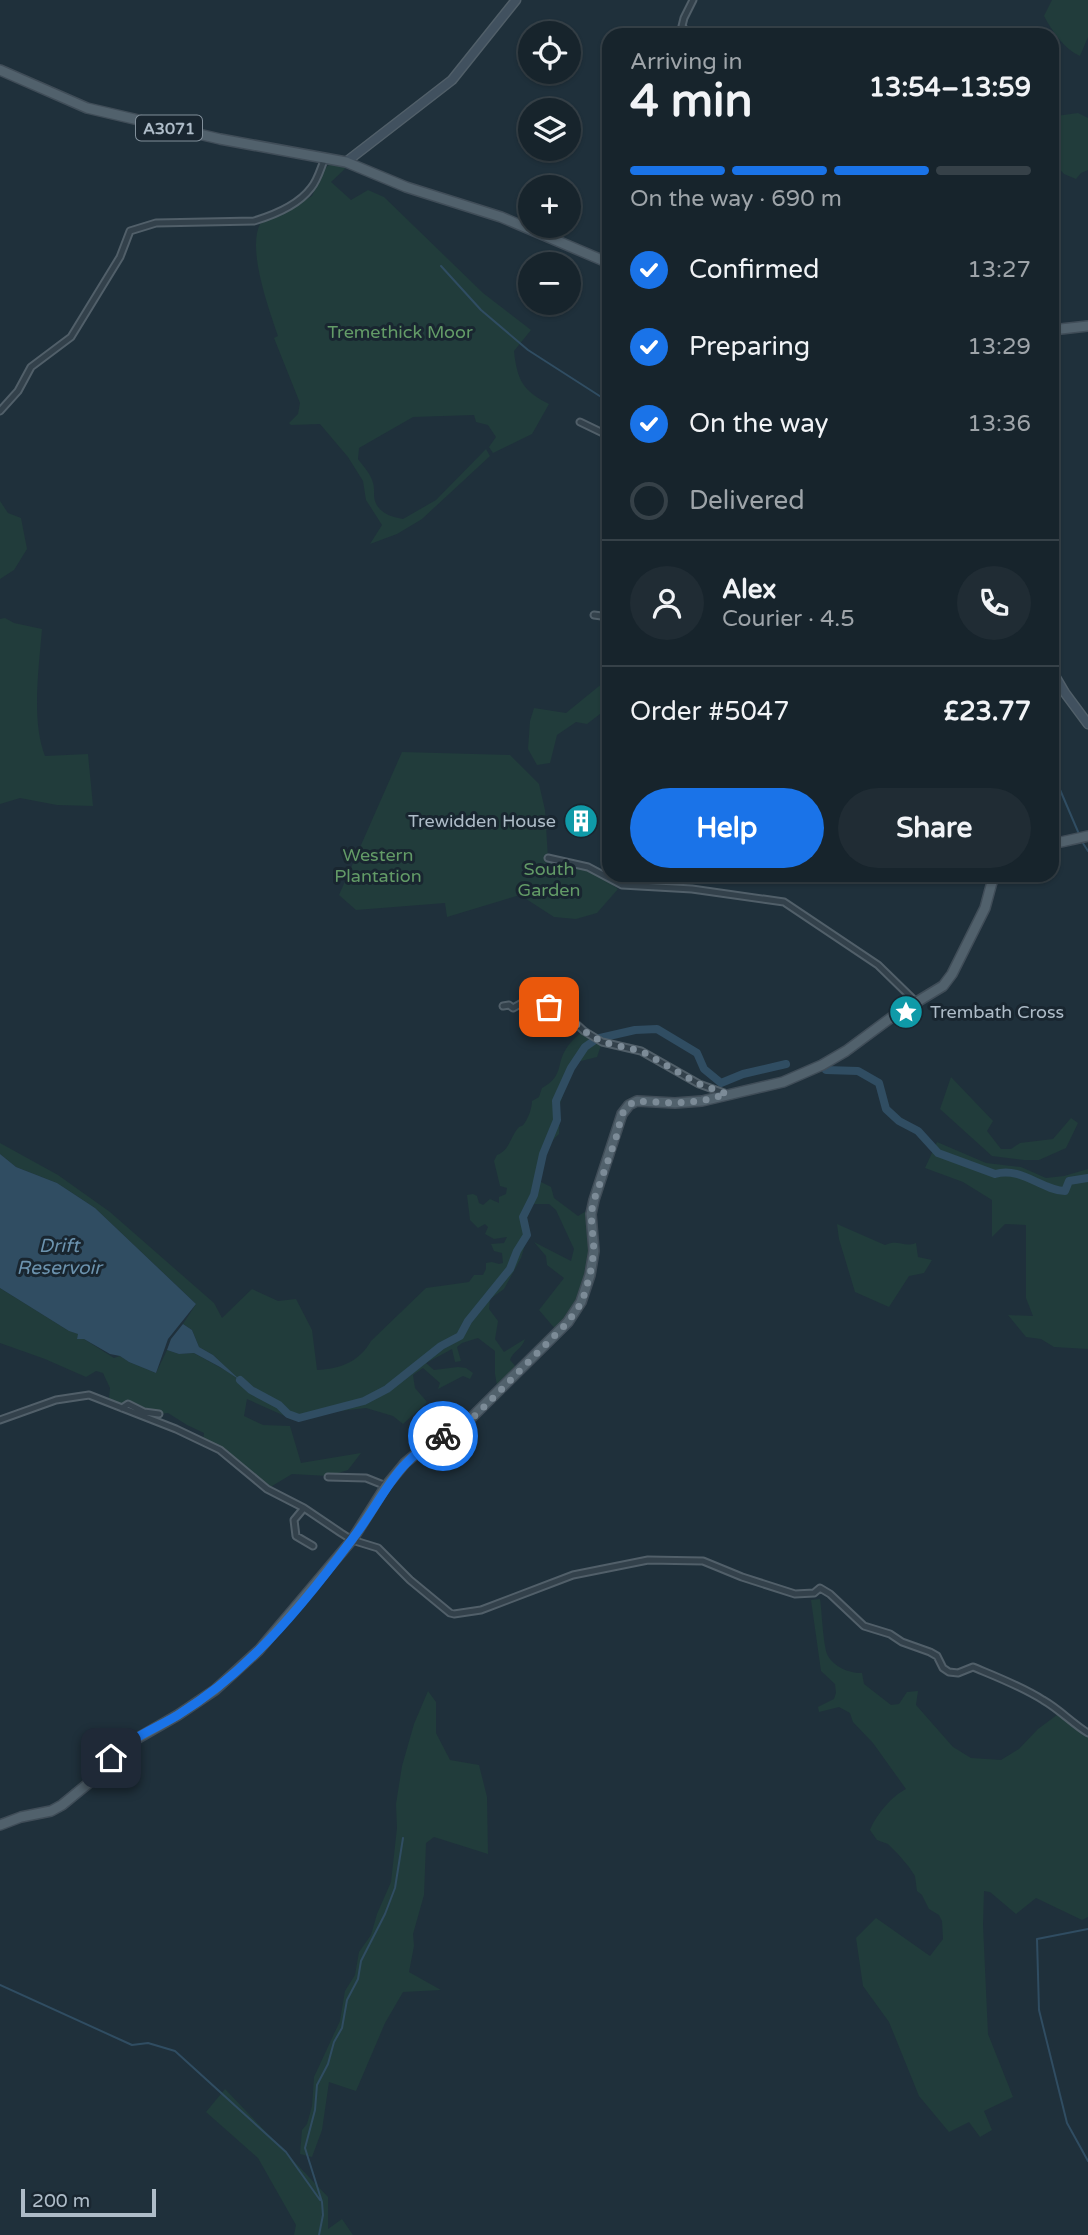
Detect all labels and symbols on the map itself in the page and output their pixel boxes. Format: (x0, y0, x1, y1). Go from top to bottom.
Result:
road number: A3071 (136, 116, 202, 140)
park label: Tremethick Moor (327, 321, 473, 343)
building icon: Trewidden House (562, 802, 600, 840)
place label: Trewidden House (408, 810, 556, 832)
park label: Western Plantation (334, 844, 422, 887)
park label: South Garden (518, 858, 580, 901)
pin (519, 977, 579, 1037)
place icon: Trembath Cross (887, 993, 925, 1031)
place label: Trembath Cross (930, 1001, 1064, 1023)
water label: Drift Reservoir (17, 1235, 104, 1279)
courier (408, 1401, 478, 1471)
pin (81, 1728, 141, 1788)
scale bar (21, 2186, 156, 2218)

